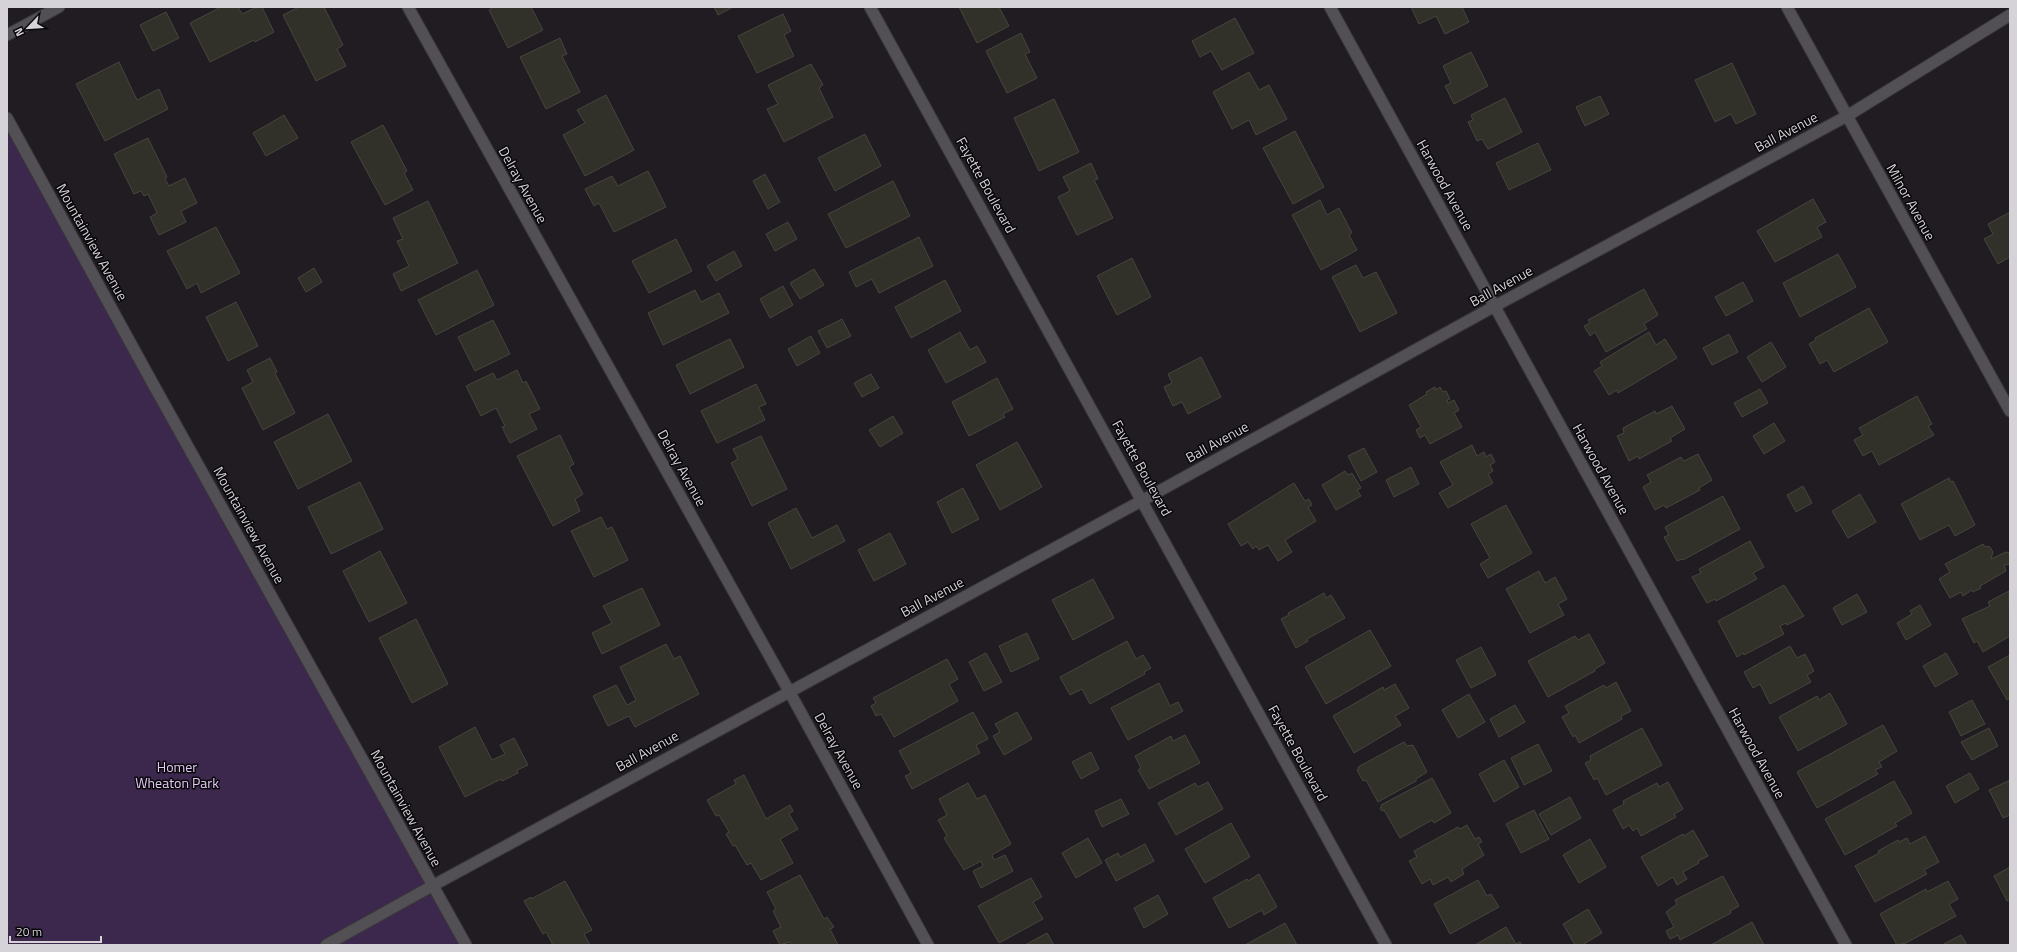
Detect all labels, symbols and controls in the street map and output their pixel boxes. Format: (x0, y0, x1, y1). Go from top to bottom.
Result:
north arrow (8, 8, 48, 48)
text: N (10, 25, 28, 39)
street label: Ball Avenue (1750, 106, 1821, 157)
street label: Fayette Boulevard (951, 133, 1022, 237)
street label: Harwood Avenue (1412, 136, 1479, 234)
street label: Delray Avenue (494, 143, 553, 227)
street label: Milnor Avenue (1882, 160, 1941, 244)
street label: Mountainview Avenue (52, 179, 133, 304)
street label: Ball Avenue (1465, 260, 1536, 311)
street label: Fayette Boulevard (1107, 416, 1178, 520)
street label: Ball Avenue (1181, 416, 1252, 467)
street label: Harwood Avenue (1568, 420, 1635, 518)
street label: Delray Avenue (653, 426, 712, 510)
street label: Mountainview Avenue (209, 462, 290, 587)
street label: Ball Avenue (896, 571, 967, 622)
street label: Fayette Boulevard (1263, 701, 1334, 805)
street label: Harwood Avenue (1724, 704, 1791, 802)
street label: Delray Avenue (810, 709, 869, 793)
street label: Ball Avenue (611, 725, 682, 776)
street label: Mountainview Avenue (366, 745, 447, 870)
park label: Homer Wheaton Park (135, 756, 219, 793)
scale bar (10, 918, 101, 944)
text: 20 m (16, 922, 42, 941)

